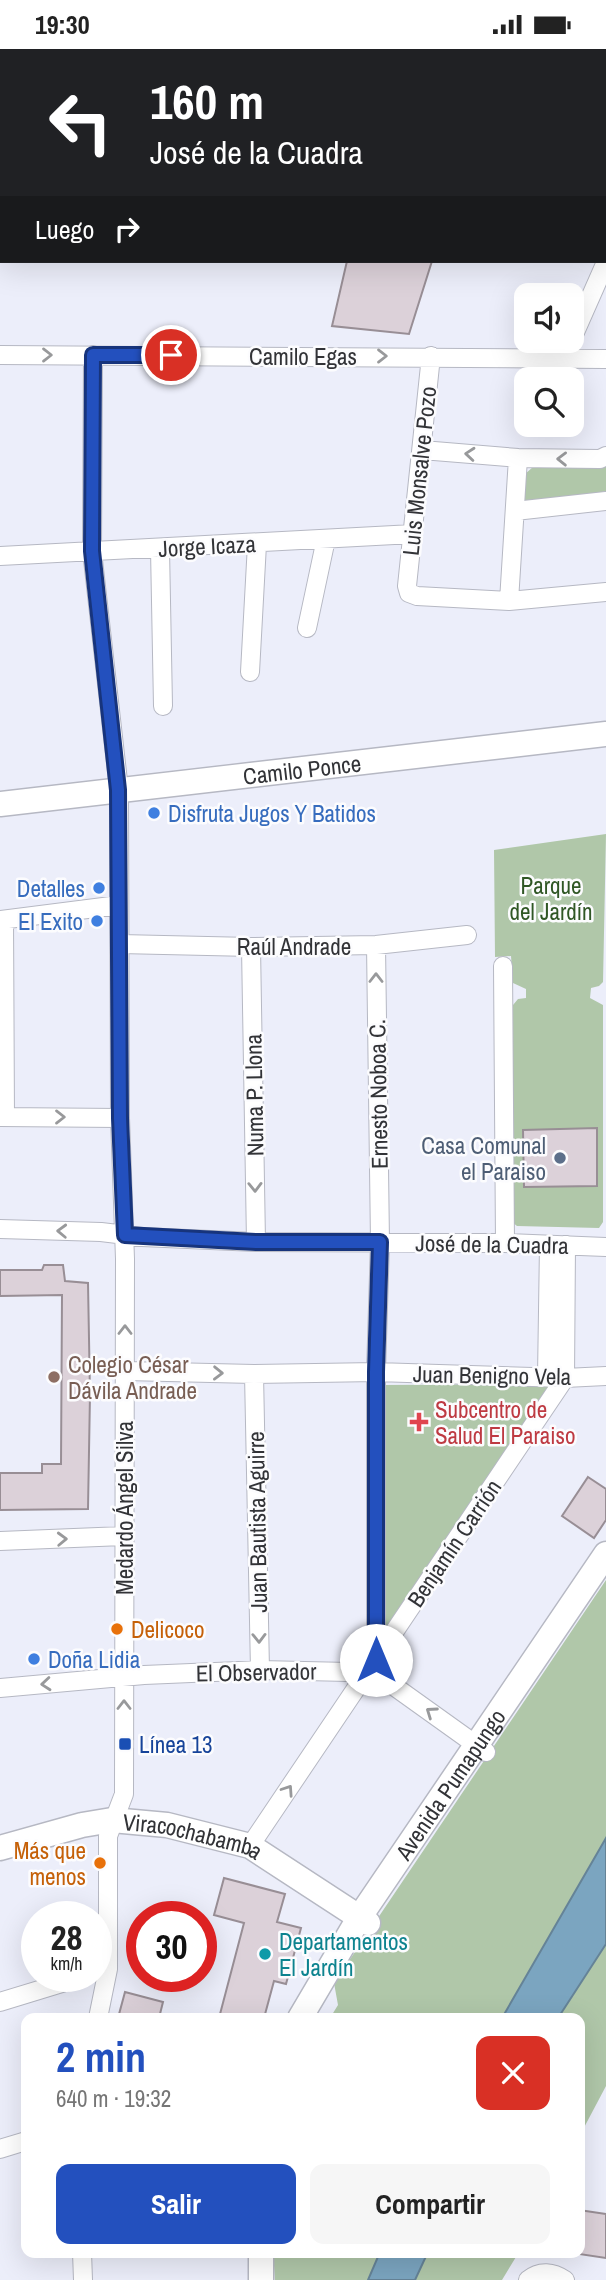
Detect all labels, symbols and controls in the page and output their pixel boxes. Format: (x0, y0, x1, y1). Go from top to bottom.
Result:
text: 19:30 (35, 7, 90, 42)
text: 160 m (150, 68, 264, 134)
icon: left (35, 77, 126, 168)
text: José de la Cuadra (150, 131, 363, 174)
icon: right (108, 210, 146, 248)
text: Luego (35, 212, 94, 247)
map controls (514, 283, 584, 437)
button: sound (514, 283, 584, 353)
pin (141, 325, 201, 385)
icon: arrive (152, 336, 190, 374)
street label: Camilo Egas (249, 341, 357, 372)
one-way arrow (42, 347, 52, 363)
one-way arrow (377, 348, 388, 364)
button: search (514, 367, 584, 437)
street label: Luis Monsalve Pozo (395, 385, 443, 557)
one-way arrow (464, 447, 475, 462)
one-way arrow (557, 451, 567, 467)
street label: Jorge Icaza (158, 528, 257, 564)
street label: Camilo Ponce (241, 747, 363, 791)
place label: Disfruta Jugos Y Batidos (168, 798, 376, 829)
marker: Disfruta Jugos Y Batidos (146, 805, 162, 821)
park label: Parque del Jardín (510, 870, 592, 927)
place label: Detalles (17, 873, 85, 904)
marker: Detalles (91, 880, 107, 896)
place label: El Exito (18, 906, 83, 937)
marker: El Exito (89, 913, 105, 929)
street label: Raúl Andrade (237, 931, 351, 962)
one-way arrow (368, 972, 384, 983)
street label: Ernesto Noboa C. (361, 1019, 395, 1169)
street label: Numa P. Llona (237, 1033, 271, 1156)
one-way arrow (55, 1110, 66, 1125)
place label: Casa Comunal el Paraiso (421, 1130, 546, 1187)
marker: Casa Comunal el Paraiso (552, 1150, 568, 1166)
one-way arrow (247, 1182, 263, 1193)
one-way arrow (57, 1223, 67, 1239)
street label: José de la Cuadra (415, 1227, 569, 1261)
one-way arrow (117, 1324, 133, 1335)
place label: Colegio César Dávila Andrade (68, 1349, 197, 1406)
street label: Juan Benigno Vela (413, 1358, 572, 1392)
one-way arrow (213, 1365, 224, 1381)
marker: Colegio César Dávila Andrade (46, 1369, 62, 1385)
place label: Subcentro de Salud El Paraiso (435, 1394, 575, 1451)
marker: Subcentro de Salud El Paraiso (409, 1412, 429, 1432)
street label: Medardo Ángel Silva (109, 1420, 140, 1595)
street label: Juan Bautista Aguirre (240, 1431, 274, 1613)
street label: Benjamín Carrión (400, 1473, 508, 1613)
one-way arrow (56, 1531, 67, 1546)
place label: Delicoco (131, 1614, 204, 1645)
marker: Delicoco (109, 1621, 125, 1637)
position arrow (339, 1623, 413, 1697)
one-way arrow (252, 1633, 267, 1644)
place label: Doña Lidia (48, 1644, 141, 1675)
marker: Doña Lidia (26, 1651, 42, 1667)
street label: El Observador (195, 1655, 317, 1689)
one-way arrow (41, 1676, 52, 1691)
one-way arrow (116, 1699, 132, 1709)
street label: Avenida Pumapungo (387, 1703, 512, 1866)
one-way arrow (426, 1708, 439, 1720)
place label: Línea 13 (139, 1729, 212, 1760)
marker: Línea 13 (117, 1736, 133, 1752)
one-way arrow (280, 1785, 292, 1798)
street label: Viracochabamba (122, 1806, 270, 1866)
place label: Más que menos (14, 1835, 86, 1892)
marker: Más que menos (92, 1855, 108, 1871)
speed limit sign: 30 (126, 1901, 217, 1992)
text: 28 (51, 1914, 82, 1961)
place label: Departamentos El Jardín (279, 1926, 408, 1983)
marker: Departamentos El Jardín (257, 1946, 273, 1962)
text: km/h (51, 1951, 83, 1976)
text: 2 min (56, 2029, 146, 2085)
button: close (476, 2036, 550, 2110)
text: 640 m · 19:32 (56, 2083, 171, 2114)
button: Salir (56, 2164, 296, 2244)
button: Compartir (310, 2164, 550, 2244)

